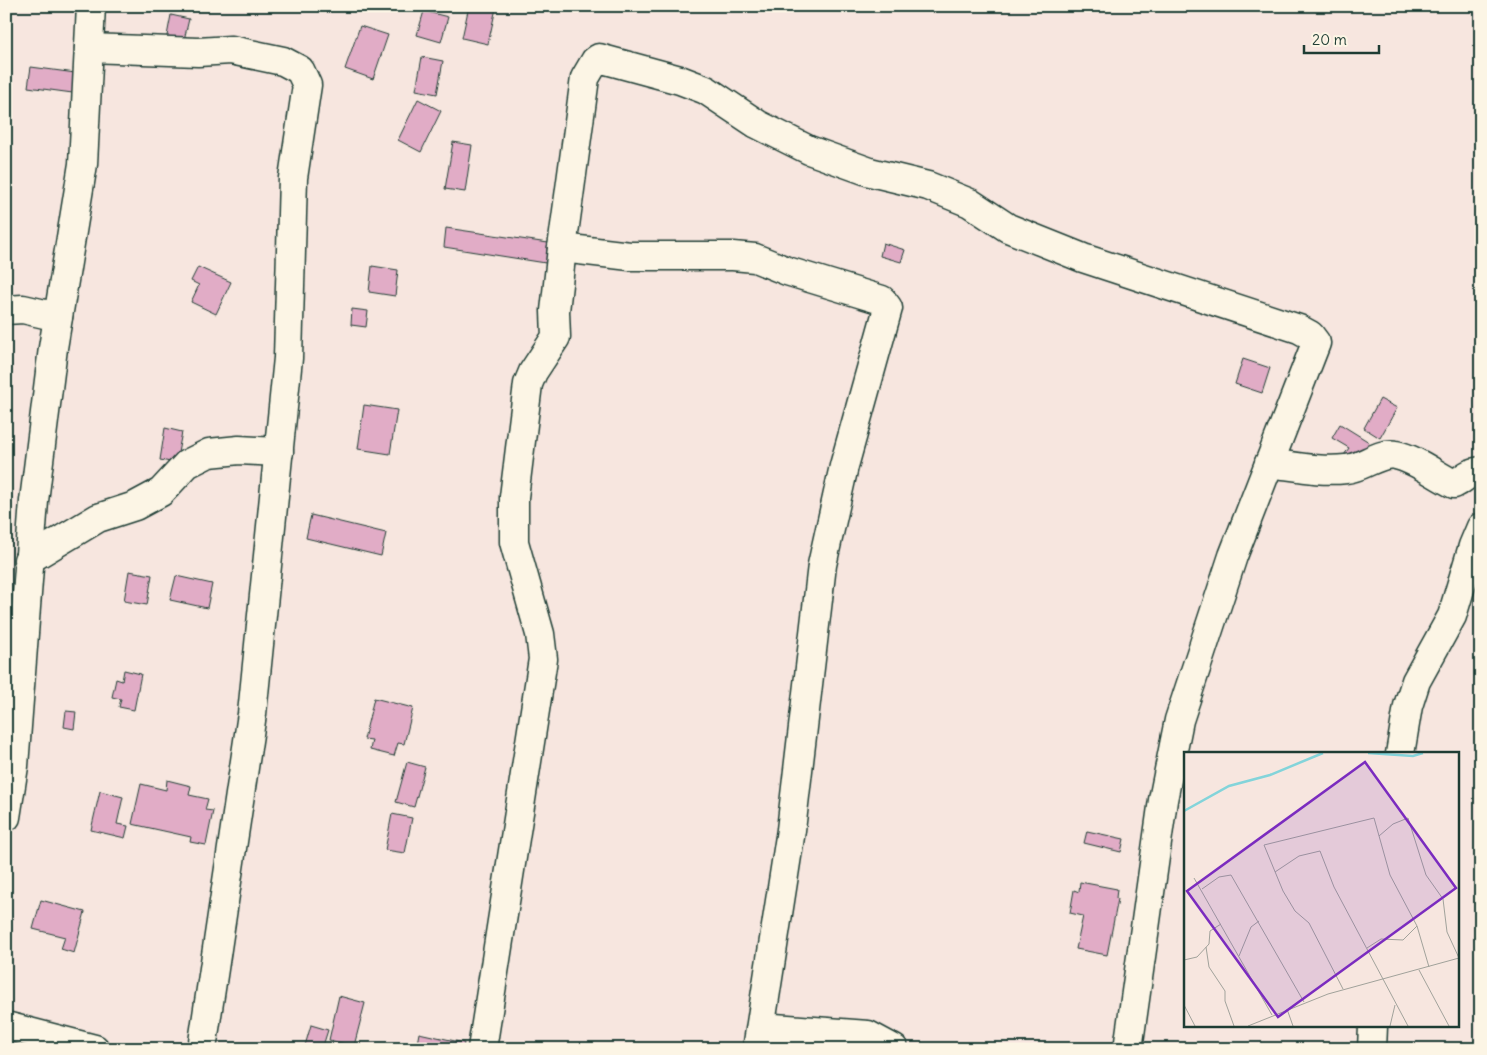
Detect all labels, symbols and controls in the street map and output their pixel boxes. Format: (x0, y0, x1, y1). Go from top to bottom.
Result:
scale bar (1304, 22, 1380, 54)
text: 20 m (1312, 30, 1347, 49)
inset map (1184, 752, 1460, 1028)

